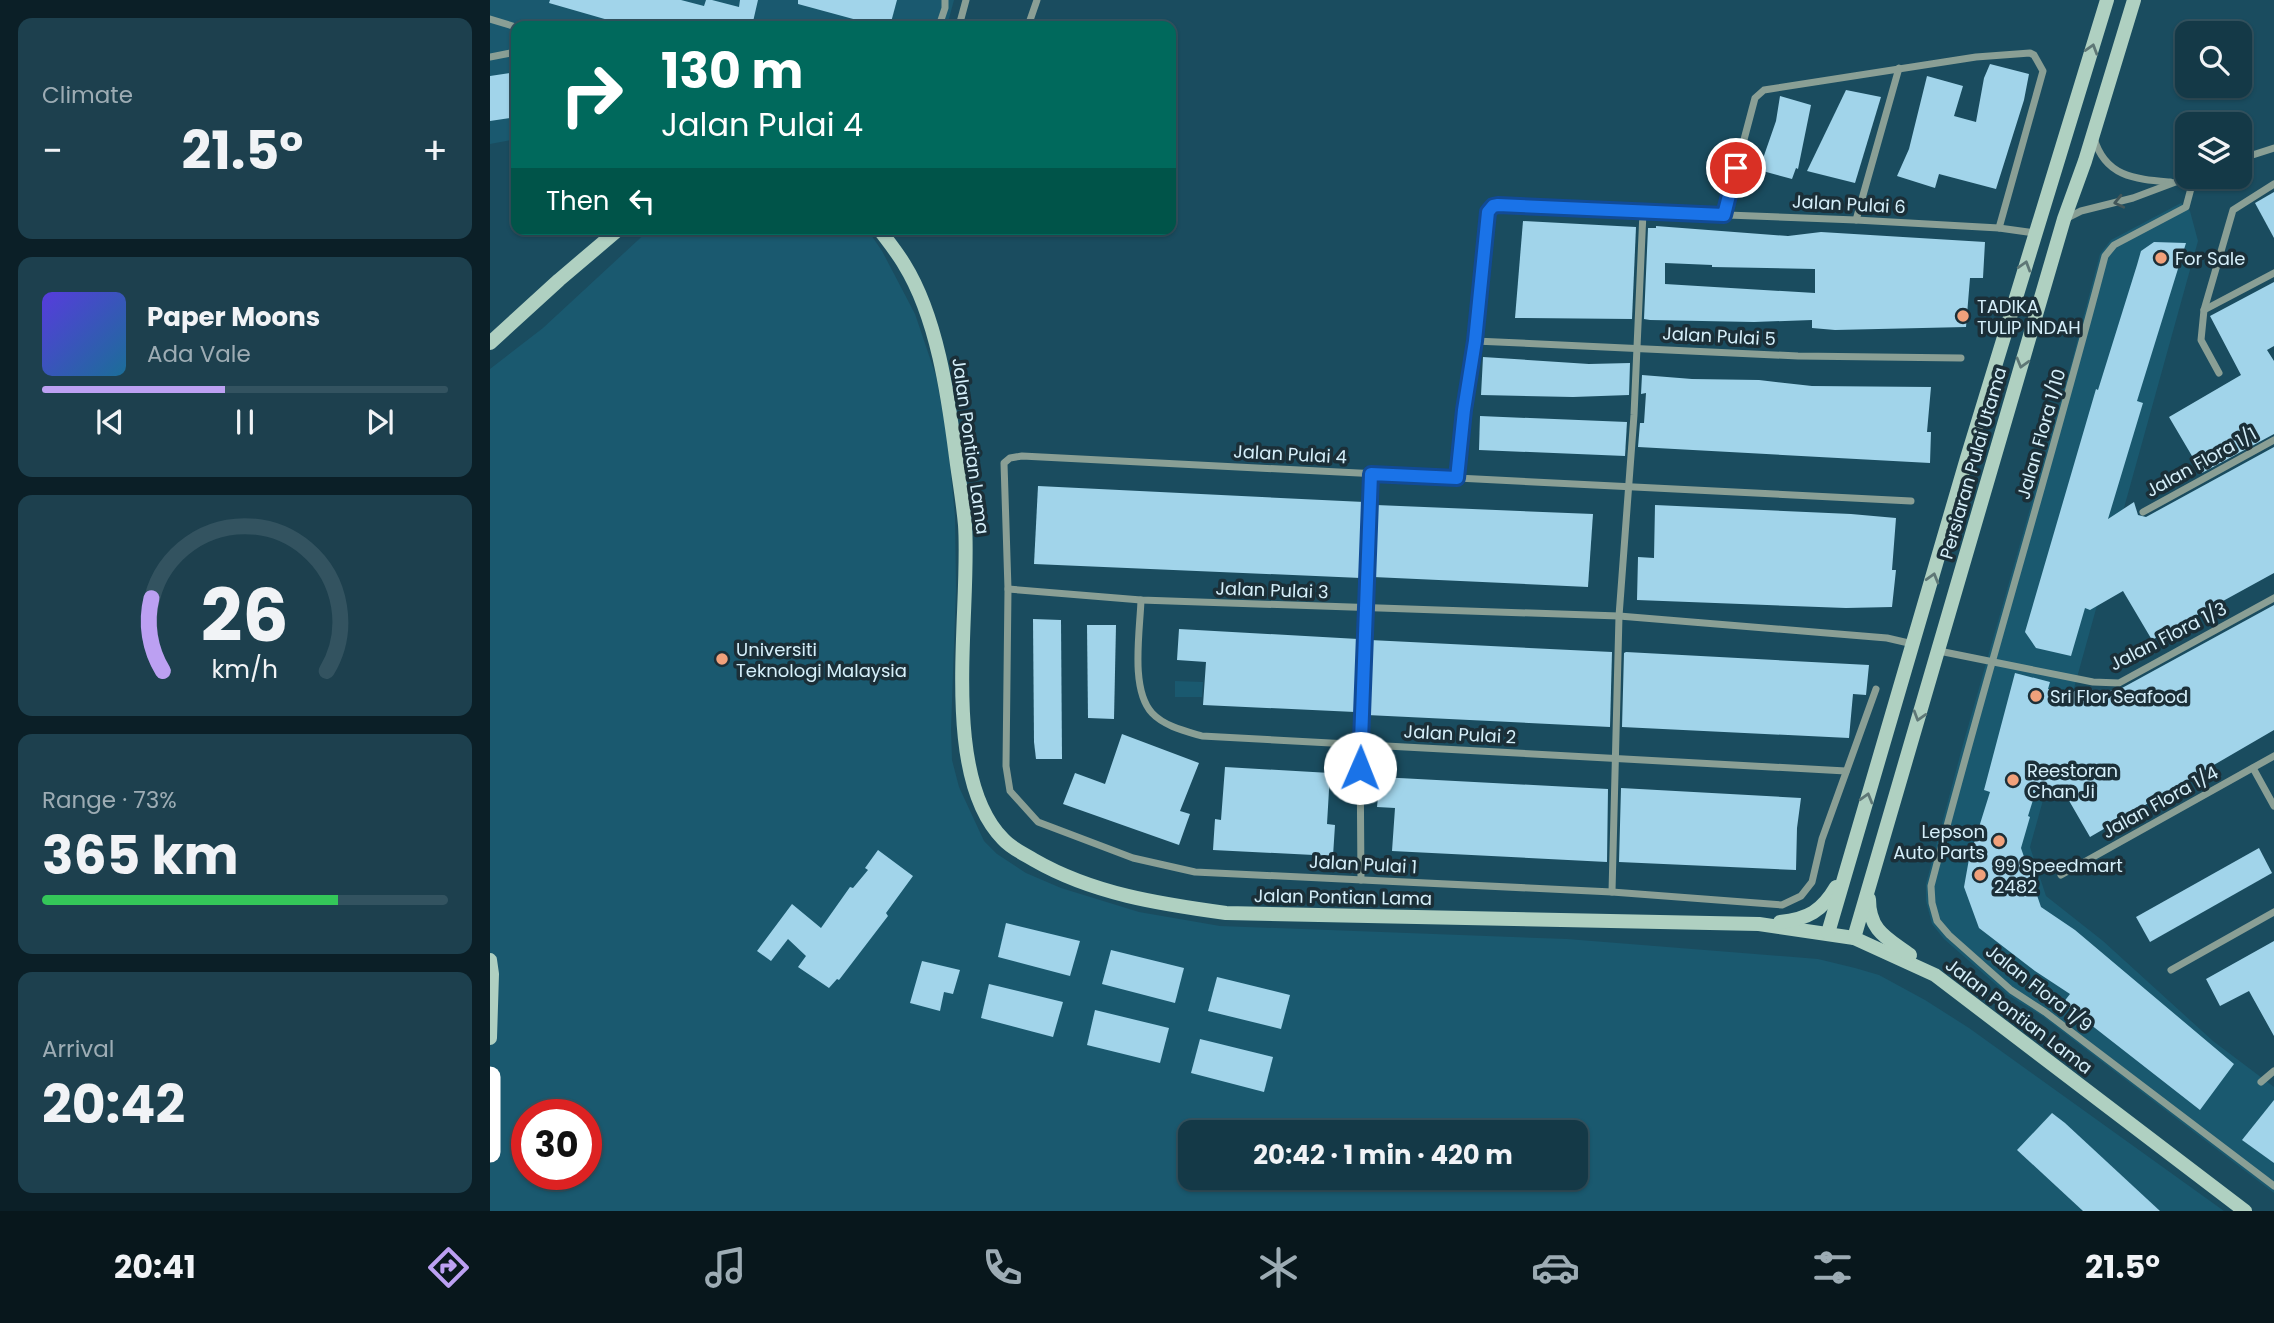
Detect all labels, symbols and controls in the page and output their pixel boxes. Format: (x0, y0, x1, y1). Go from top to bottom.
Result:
map controls (2175, 21, 2252, 189)
button: search (2175, 21, 2252, 98)
text: 130 m (661, 37, 803, 105)
one-way arrow (2084, 43, 2099, 55)
icon: right (546, 49, 637, 140)
text: Climate (42, 79, 133, 111)
text: Jalan Pulai 4 (661, 102, 863, 147)
button: layers (2175, 112, 2252, 189)
text: 21.5° (182, 114, 303, 187)
text: − (42, 124, 63, 177)
text: + (422, 124, 448, 177)
pin (1706, 138, 1766, 198)
icon: arrive (1717, 149, 1755, 187)
icon: left (623, 182, 661, 220)
text: Then (546, 183, 609, 219)
street label: Jalan Pulai 6 (1792, 189, 1906, 219)
one-way arrow (2113, 193, 2125, 208)
place label: For Sale (2175, 246, 2245, 271)
marker: For Sale (2153, 250, 2169, 266)
one-way arrow (2017, 260, 2031, 273)
place label: TADIKA TULIP INDAH (1977, 294, 2081, 340)
text: Paper Moons (147, 299, 320, 335)
marker: TADIKA TULIP INDAH (1955, 308, 1971, 324)
street label: Jalan Pulai 5 (1662, 321, 1776, 351)
text: Ada Vale (147, 338, 251, 370)
street label: Jalan Pontian Lama (946, 356, 996, 536)
one-way arrow (2016, 357, 2031, 369)
street label: Persiaran Pulai Utama (1934, 364, 2012, 562)
street label: Jalan Flora 1/10 (2010, 366, 2072, 502)
icon: previous (91, 403, 129, 441)
icon: pause (226, 403, 264, 441)
icon: next (361, 403, 399, 441)
street label: Jalan Flora 1/1 (2141, 421, 2261, 503)
street label: Jalan Pulai 4 (1233, 439, 1347, 469)
text: 26 (201, 566, 289, 667)
one-way arrow (1924, 572, 1939, 584)
street label: Jalan Pulai 3 (1215, 576, 1329, 604)
street label: Jalan Flora 1/3 (2105, 596, 2231, 676)
place label: Universiti Teknologi Malaysia (736, 637, 907, 683)
marker: Universiti Teknologi Malaysia (714, 651, 730, 667)
text: km/h (212, 652, 278, 687)
place label: Sri Flor Seafood (2050, 684, 2188, 709)
marker: Sri Flor Seafood (2028, 688, 2044, 704)
one-way arrow (1913, 710, 1928, 722)
street label: Jalan Pulai 2 (1403, 719, 1517, 749)
position arrow (1323, 731, 1397, 805)
place label: Reestoran Chan Ji (2027, 758, 2118, 804)
street label: Jalan Flora 1/4 (2098, 760, 2222, 844)
marker: Reestoran Chan Ji (2005, 772, 2021, 788)
text: Range · 73% (42, 784, 177, 816)
one-way arrow (1859, 792, 1874, 804)
text: 365 km (42, 819, 239, 892)
place label: Lepson Auto Parts (1893, 819, 1985, 865)
marker: Lepson Auto Parts (1991, 833, 2007, 849)
street label: Jalan Pulai 1 (1308, 849, 1418, 879)
place label: 99 Speedmart 2482 (1994, 853, 2123, 899)
marker: 99 Speedmart 2482 (1972, 867, 1988, 883)
street label: Jalan Pontian Lama (1254, 883, 1432, 911)
street label: Jalan Flora 1/9 (1980, 938, 2098, 1038)
street label: Jalan Pontian Lama (1940, 952, 2098, 1080)
text: Arrival (42, 1033, 114, 1065)
text: 20:42 (42, 1068, 185, 1141)
speed limit sign: 30 (511, 1099, 602, 1190)
text: 20:42 · 1 min · 420 m (1253, 1137, 1513, 1173)
icon: directions (424, 1243, 473, 1292)
icon: music (701, 1243, 750, 1292)
icon: phone (978, 1243, 1027, 1292)
icon: climate (1254, 1243, 1303, 1292)
icon: car (1531, 1243, 1580, 1292)
icon: filters (1808, 1243, 1857, 1292)
text: 20:41 (114, 1244, 196, 1289)
text: 21.5° (2085, 1244, 2160, 1289)

